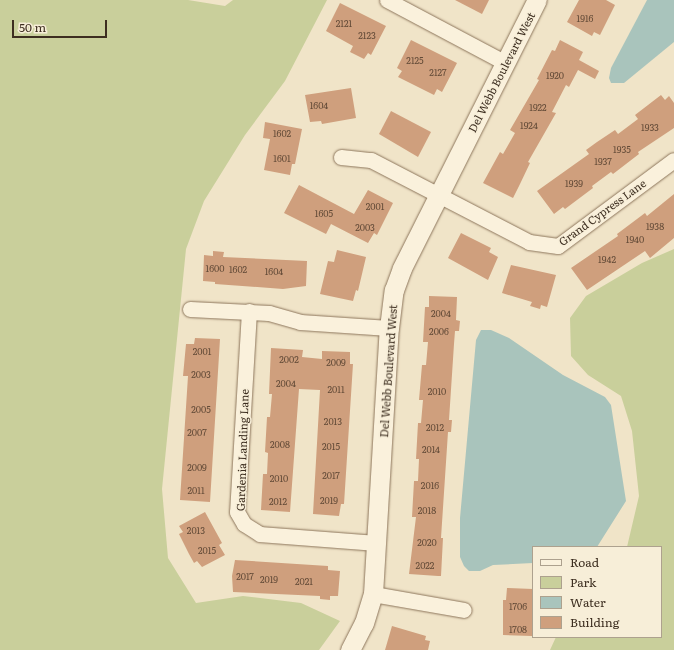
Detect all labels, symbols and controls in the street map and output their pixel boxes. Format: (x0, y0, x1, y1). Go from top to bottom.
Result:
street label: Del Webb Boulevard West (465, 10, 537, 134)
scale bar (14, 12, 109, 38)
house number: 1916 (577, 13, 593, 23)
text: 50 m (19, 18, 46, 36)
house number: 2121 (336, 18, 352, 28)
house number: 2123 (358, 30, 376, 40)
house number: 2125 (406, 55, 424, 65)
house number: 2127 (429, 67, 447, 77)
house number: 1920 (546, 70, 564, 80)
house number: 1604 (310, 100, 328, 110)
house number: 1922 (529, 102, 547, 112)
house number: 1924 (520, 120, 538, 130)
house number: 1933 (641, 122, 659, 132)
house number: 1602 (273, 128, 291, 138)
house number: 1935 (613, 144, 631, 154)
house number: 1601 (273, 153, 291, 163)
house number: 1937 (594, 156, 612, 166)
street label: Grand Cypress Lane (556, 176, 648, 248)
house number: 1939 (565, 178, 583, 188)
house number: 2001 (366, 201, 384, 211)
house number: 1605 (315, 208, 333, 218)
house number: 1938 (646, 221, 664, 231)
house number: 2003 (355, 222, 375, 232)
house number: 1940 (626, 234, 644, 244)
house number: 1942 (598, 254, 616, 264)
house number: 1600 (206, 263, 224, 273)
house number: 1602 (229, 264, 247, 274)
house number: 1604 (265, 266, 283, 276)
street label: Del Webb Boulevard West (377, 304, 399, 438)
house number: 2004 (431, 308, 451, 318)
house number: 2006 (429, 326, 449, 336)
house number: 2001 (193, 346, 211, 356)
house number: 2002 (279, 354, 299, 364)
house number: 2009 (326, 357, 346, 367)
house number: 2003 (191, 369, 211, 379)
house number: 2004 (276, 378, 296, 388)
house number: 2011 (327, 384, 345, 394)
house number: 2010 (428, 386, 446, 396)
street label: Gardenia Landing Lane (233, 389, 251, 511)
house number: 2005 (191, 404, 211, 414)
house number: 2013 (324, 416, 342, 426)
house number: 2012 (426, 422, 444, 432)
house number: 2007 (187, 427, 207, 437)
house number: 2008 (270, 439, 290, 449)
house number: 2015 (322, 441, 340, 451)
house number: 2014 (422, 444, 440, 454)
house number: 2009 (187, 462, 207, 472)
house number: 2017 (322, 470, 340, 480)
house number: 2010 (270, 473, 288, 483)
house number: 2016 (421, 480, 439, 490)
house number: 2011 (187, 485, 205, 495)
house number: 2019 (320, 495, 338, 505)
house number: 2012 (269, 496, 287, 506)
house number: 2018 (418, 505, 436, 515)
house number: 2013 (187, 525, 205, 535)
house number: 2020 (417, 537, 437, 547)
house number: 2015 (198, 545, 216, 555)
legend (532, 546, 662, 638)
text: Road (570, 553, 599, 571)
house number: 2022 (416, 560, 434, 570)
house number: 2017 (236, 571, 254, 581)
text: Park (570, 573, 596, 591)
house number: 2019 (260, 574, 278, 584)
house number: 2021 (295, 576, 313, 586)
text: Water (570, 593, 606, 611)
house number: 1706 (509, 601, 527, 611)
text: Building (570, 613, 619, 631)
house number: 1708 (509, 624, 527, 634)

